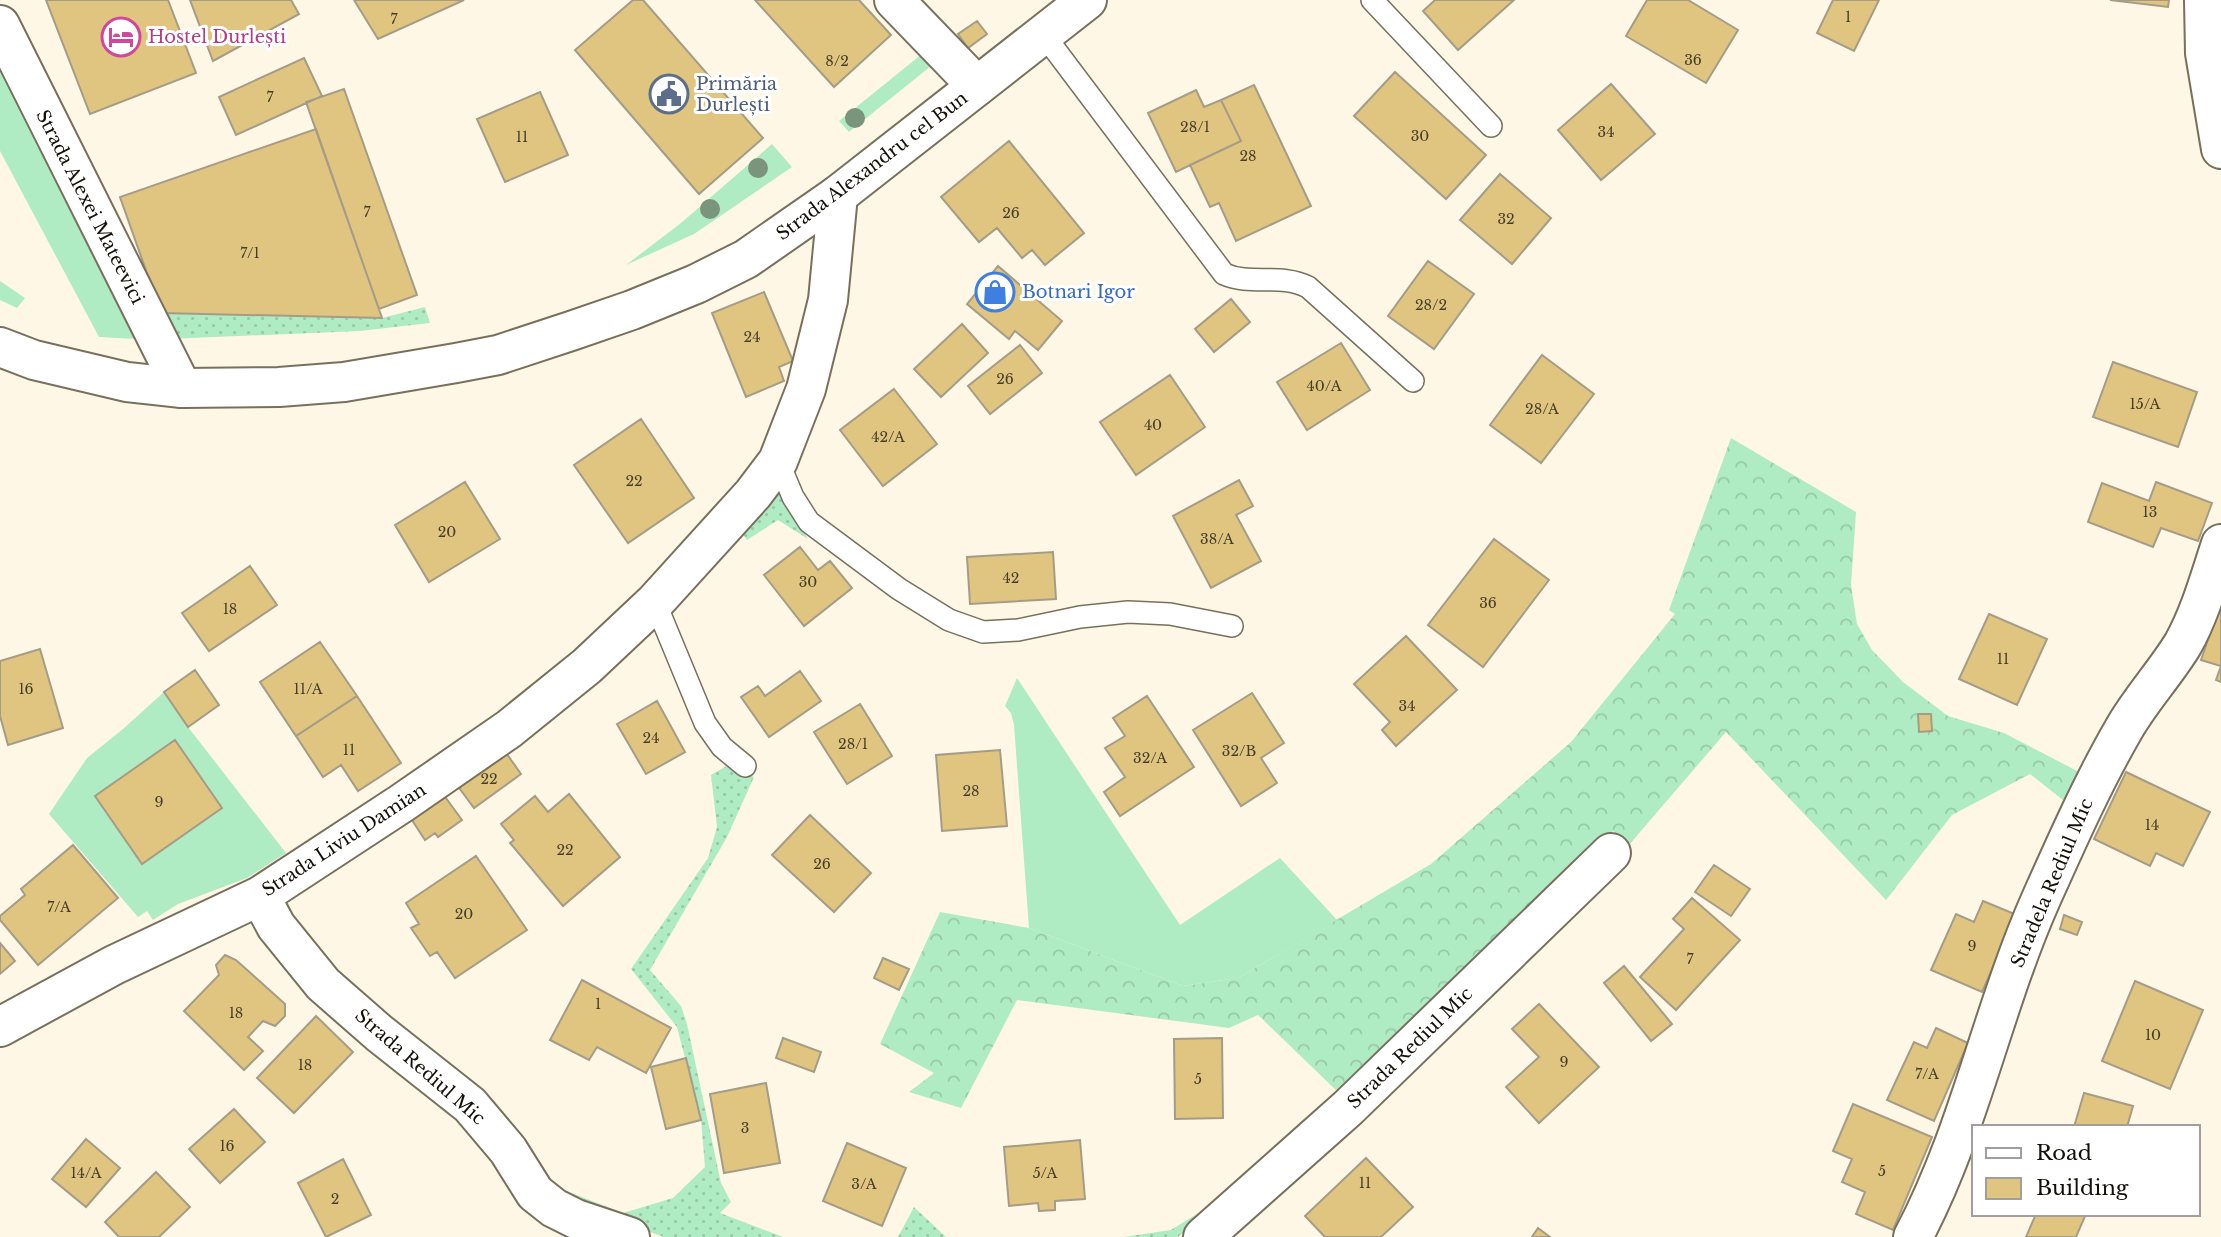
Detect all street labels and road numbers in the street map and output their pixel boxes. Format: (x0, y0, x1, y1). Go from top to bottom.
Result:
street label: Strada Alexandru cel Bun (772, 87, 972, 245)
street label: Strada Alexei Mateevici (31, 106, 149, 308)
street label: Strada Liviu Damian (258, 779, 430, 901)
street label: Stradela Rediul Mic (2006, 795, 2098, 971)
street label: Strada Rediul Mic (1343, 982, 1477, 1113)
street label: Strada Rediul Mic (350, 1005, 490, 1130)

